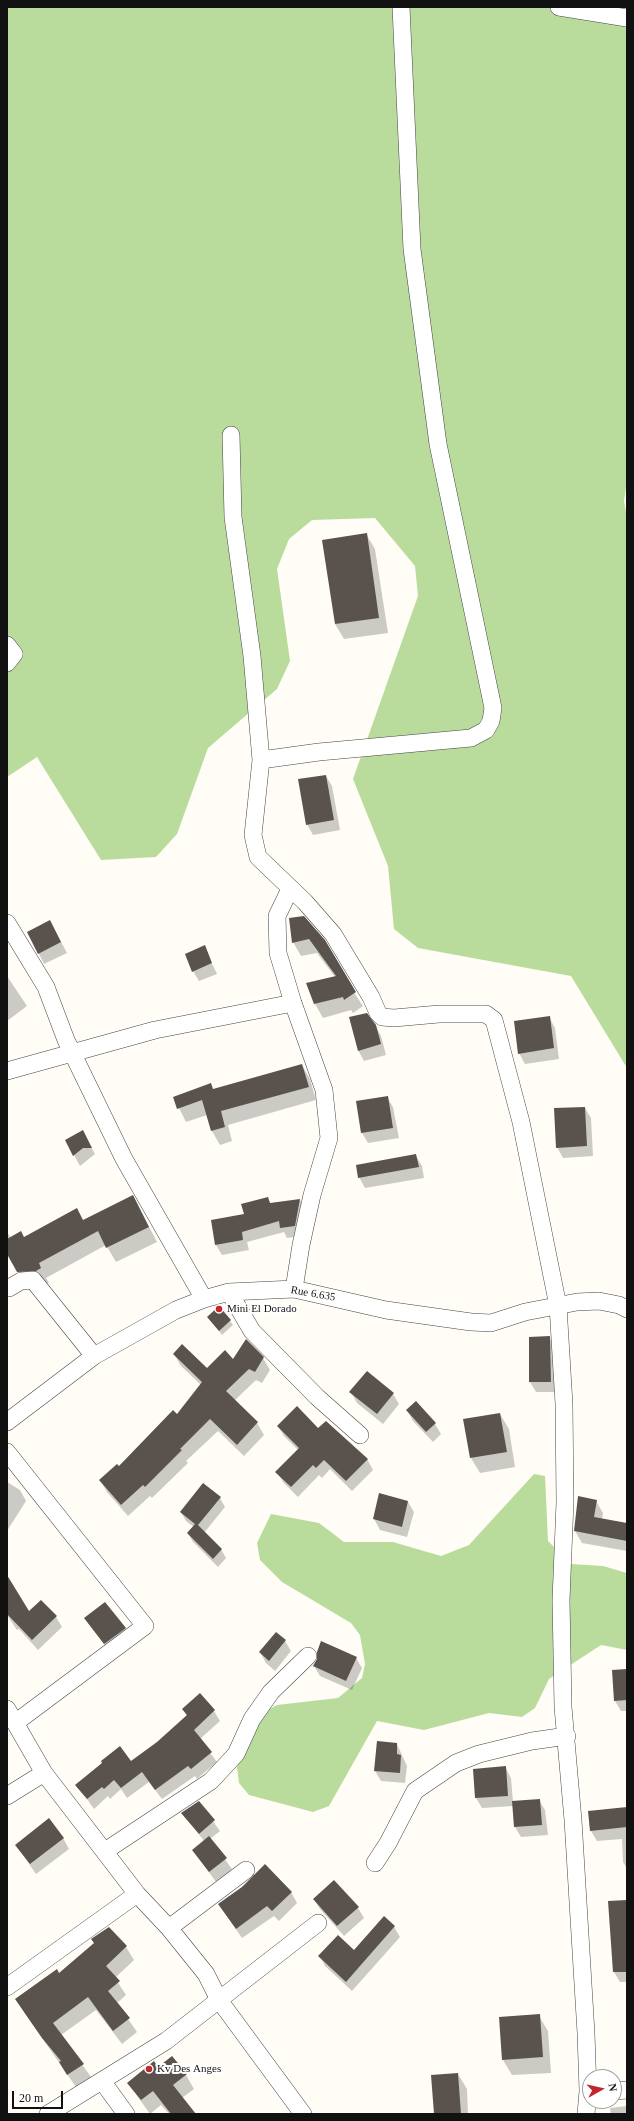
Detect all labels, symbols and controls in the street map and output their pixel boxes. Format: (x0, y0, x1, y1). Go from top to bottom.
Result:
street label: Rue 6.635 (290, 1284, 336, 1304)
place label: Mini El Dorado (227, 1302, 297, 1316)
marker: Mini El Dorado (214, 1304, 224, 1314)
place label: Kv Des Anges (157, 2062, 221, 2076)
marker: Kv Des Anges (144, 2064, 154, 2074)
north arrow (582, 2069, 622, 2109)
scale bar (14, 2083, 65, 2109)
text: N (606, 2083, 619, 2092)
text: 20 m (19, 2091, 43, 2105)

